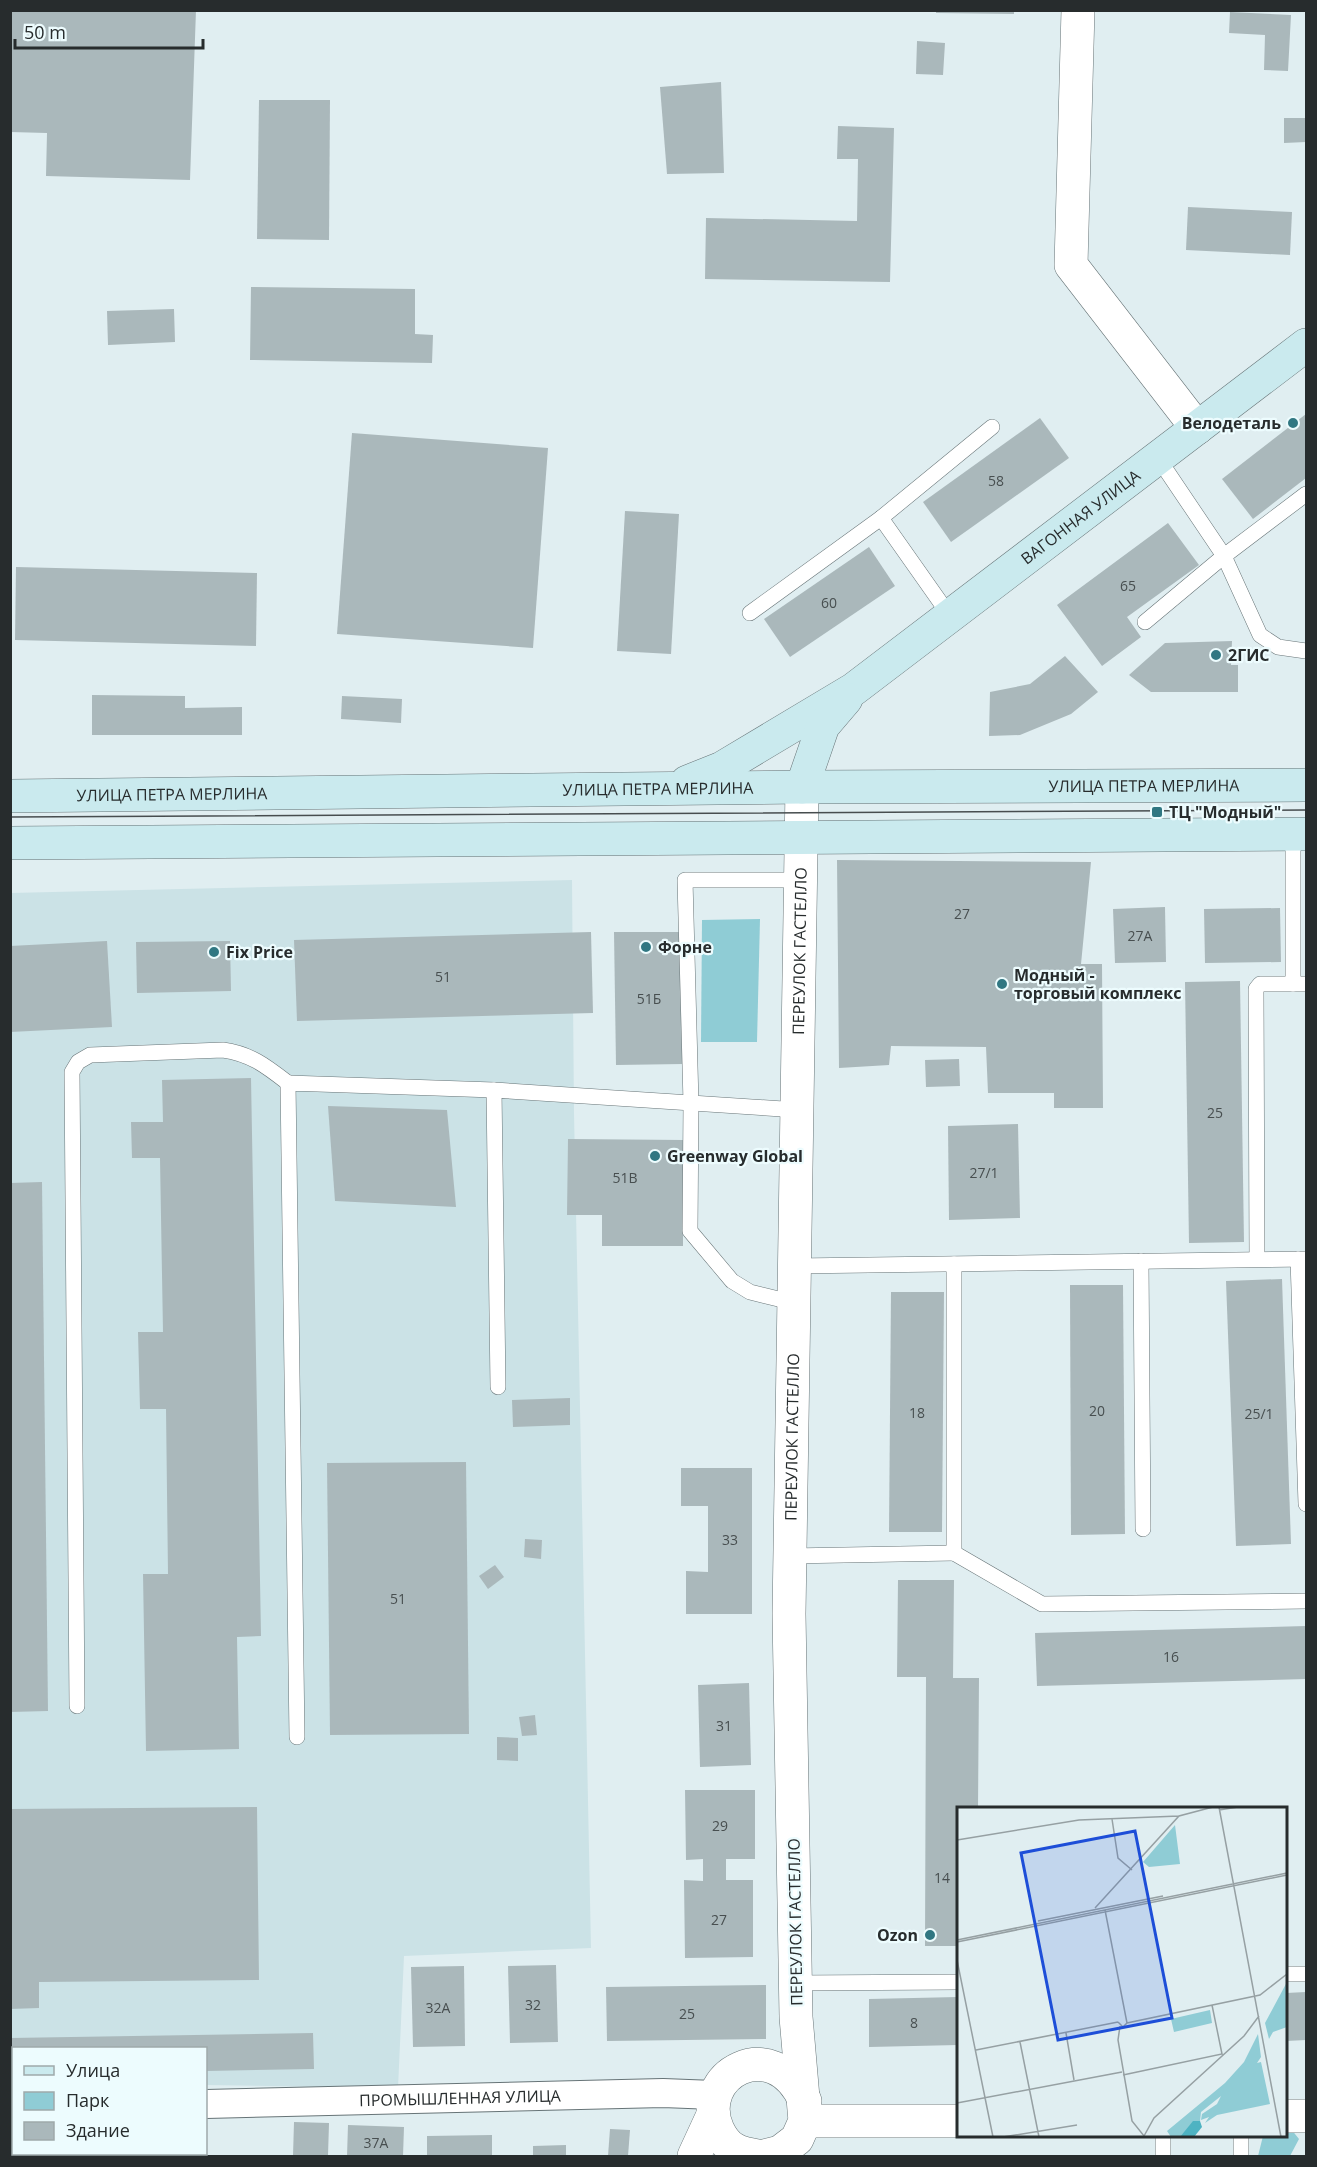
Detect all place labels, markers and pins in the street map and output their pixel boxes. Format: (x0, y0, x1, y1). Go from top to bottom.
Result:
place label: Велодеталь (1182, 412, 1281, 434)
marker: Велодеталь (1286, 416, 1300, 430)
place label: 2ГИС (1228, 644, 1270, 666)
marker: 2ГИС (1209, 648, 1223, 662)
place label: ТЦ "Модный" (1169, 801, 1281, 823)
marker: ТЦ "Модный" (1150, 805, 1164, 819)
place label: Форне (658, 936, 712, 958)
marker: Форне (639, 940, 653, 954)
place label: Fix Price (226, 941, 293, 963)
marker: Fix Price (207, 945, 221, 959)
place label: Модный - торговый комплекс (1014, 964, 1181, 1004)
marker: Модный - торговый комплекс (995, 977, 1009, 991)
place label: Greenway Global (667, 1145, 803, 1167)
marker: Greenway Global (648, 1149, 662, 1163)
place label: Ozon (877, 1924, 918, 1946)
marker: Ozon (923, 1928, 937, 1942)

